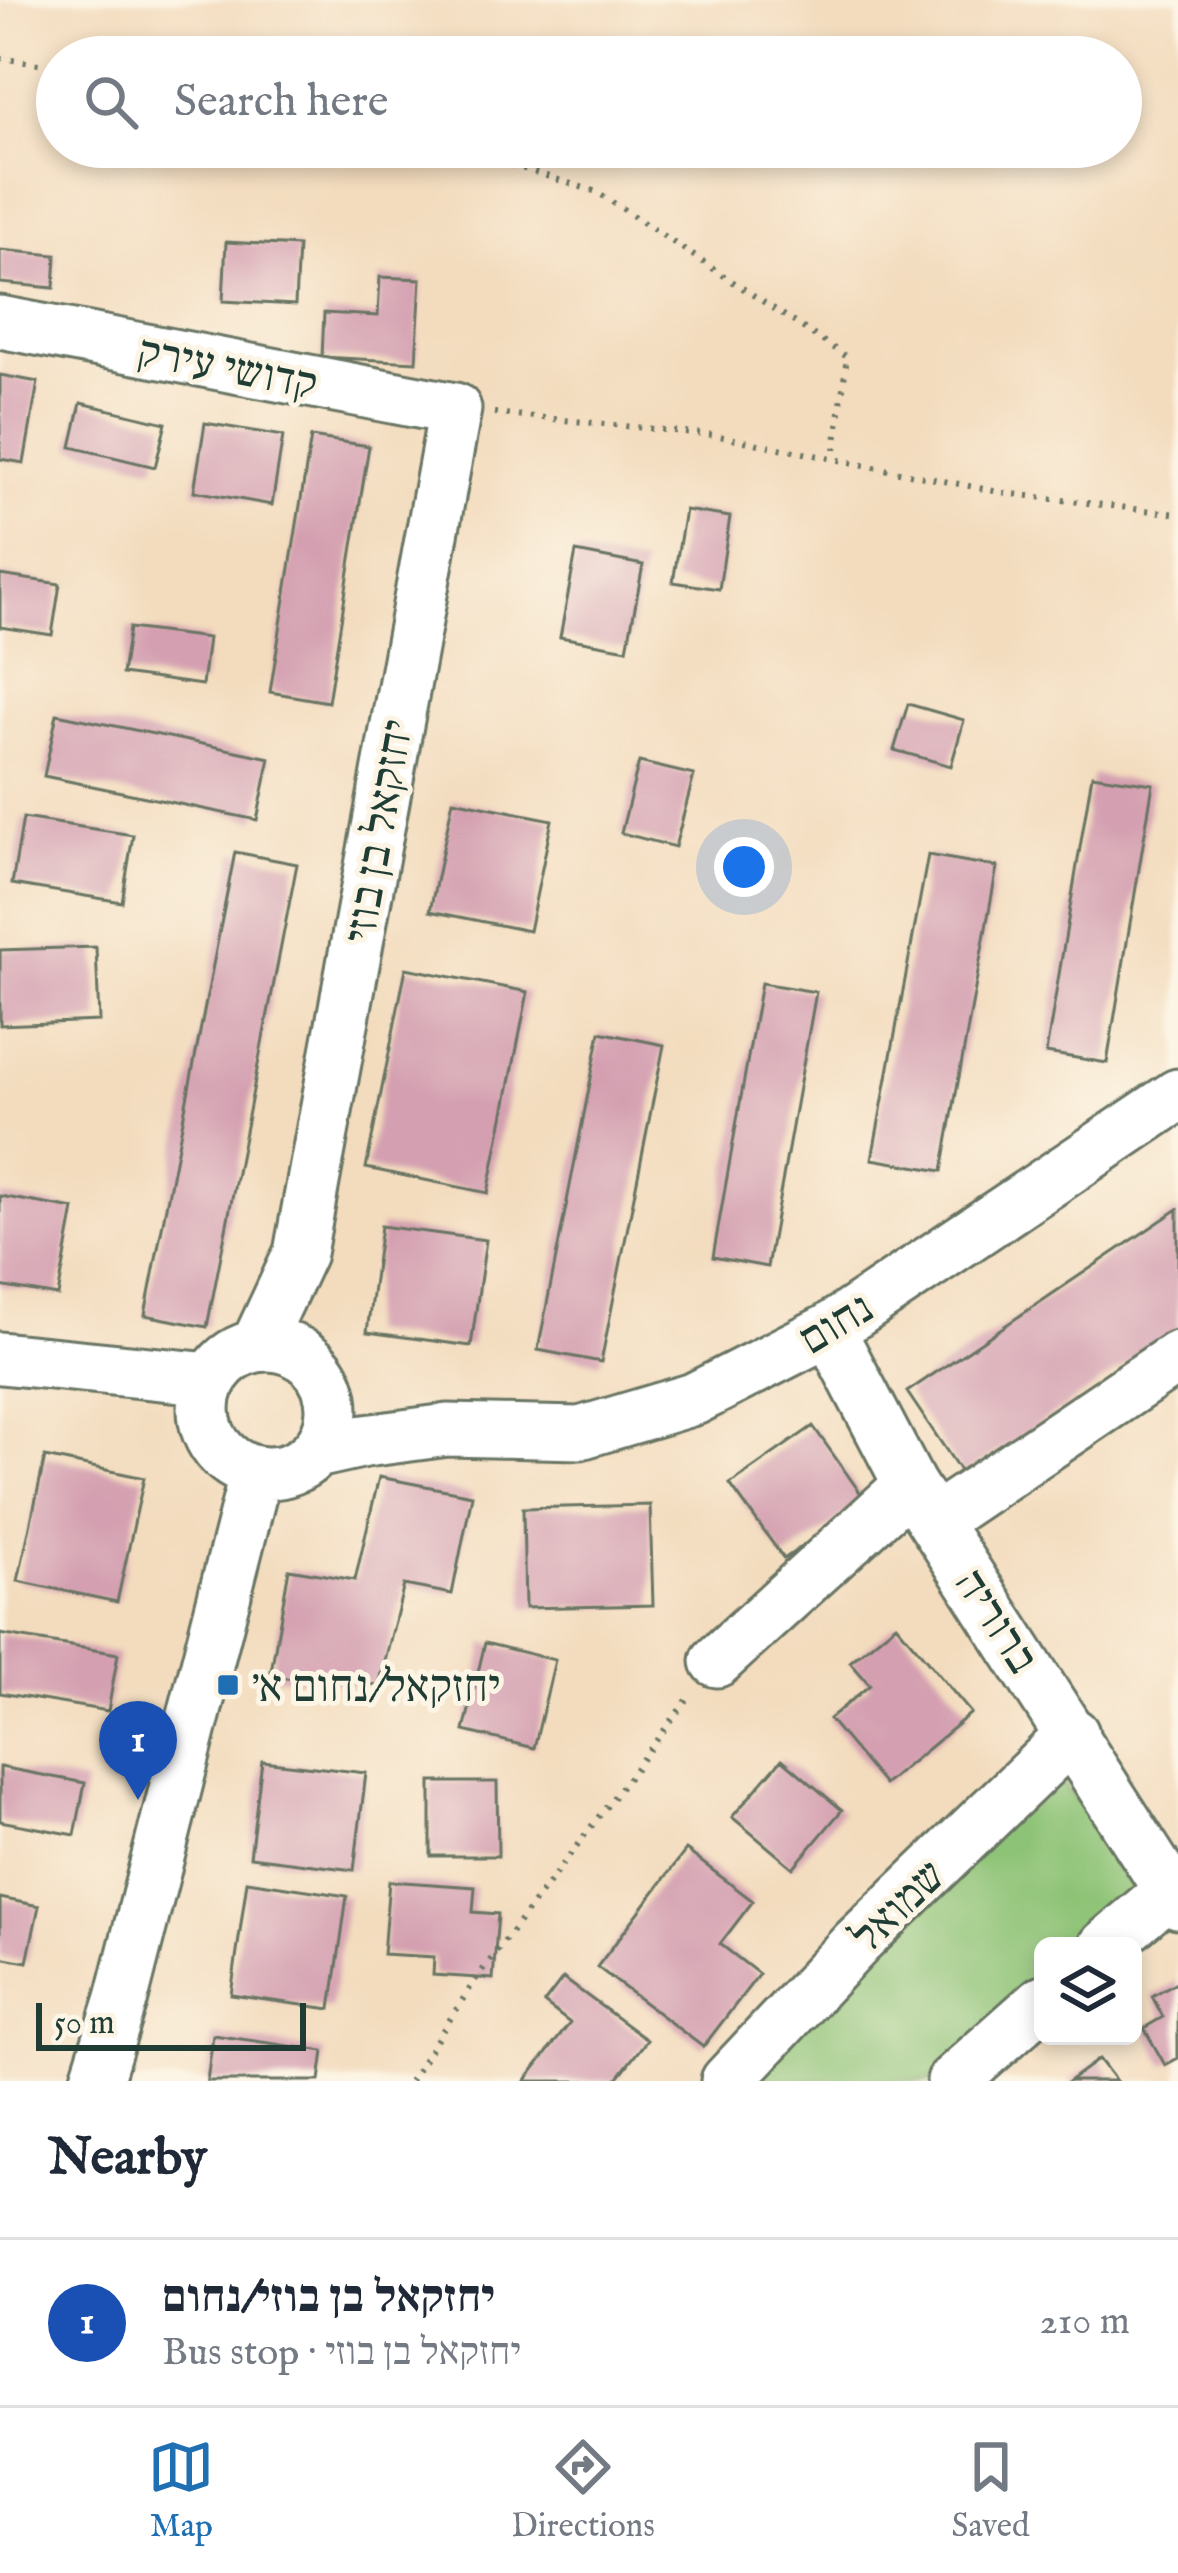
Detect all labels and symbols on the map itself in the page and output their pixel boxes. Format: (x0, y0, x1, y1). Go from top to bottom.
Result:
street label: קדושי עירק (133, 324, 322, 415)
street label: יחזקאל בן בוזי (333, 715, 428, 948)
your location (714, 837, 774, 897)
street label: נחום (789, 1281, 884, 1369)
street label: ברוריה (940, 1559, 1050, 1685)
place label: יחזקאל/נחום א׳ (252, 1660, 500, 1717)
marker: יחזקאל/נחום א׳ (215, 1672, 241, 1698)
pin: 1 (99, 1701, 177, 1800)
street label: שמואל (840, 1849, 959, 1966)
scale bar (36, 1997, 306, 2050)

